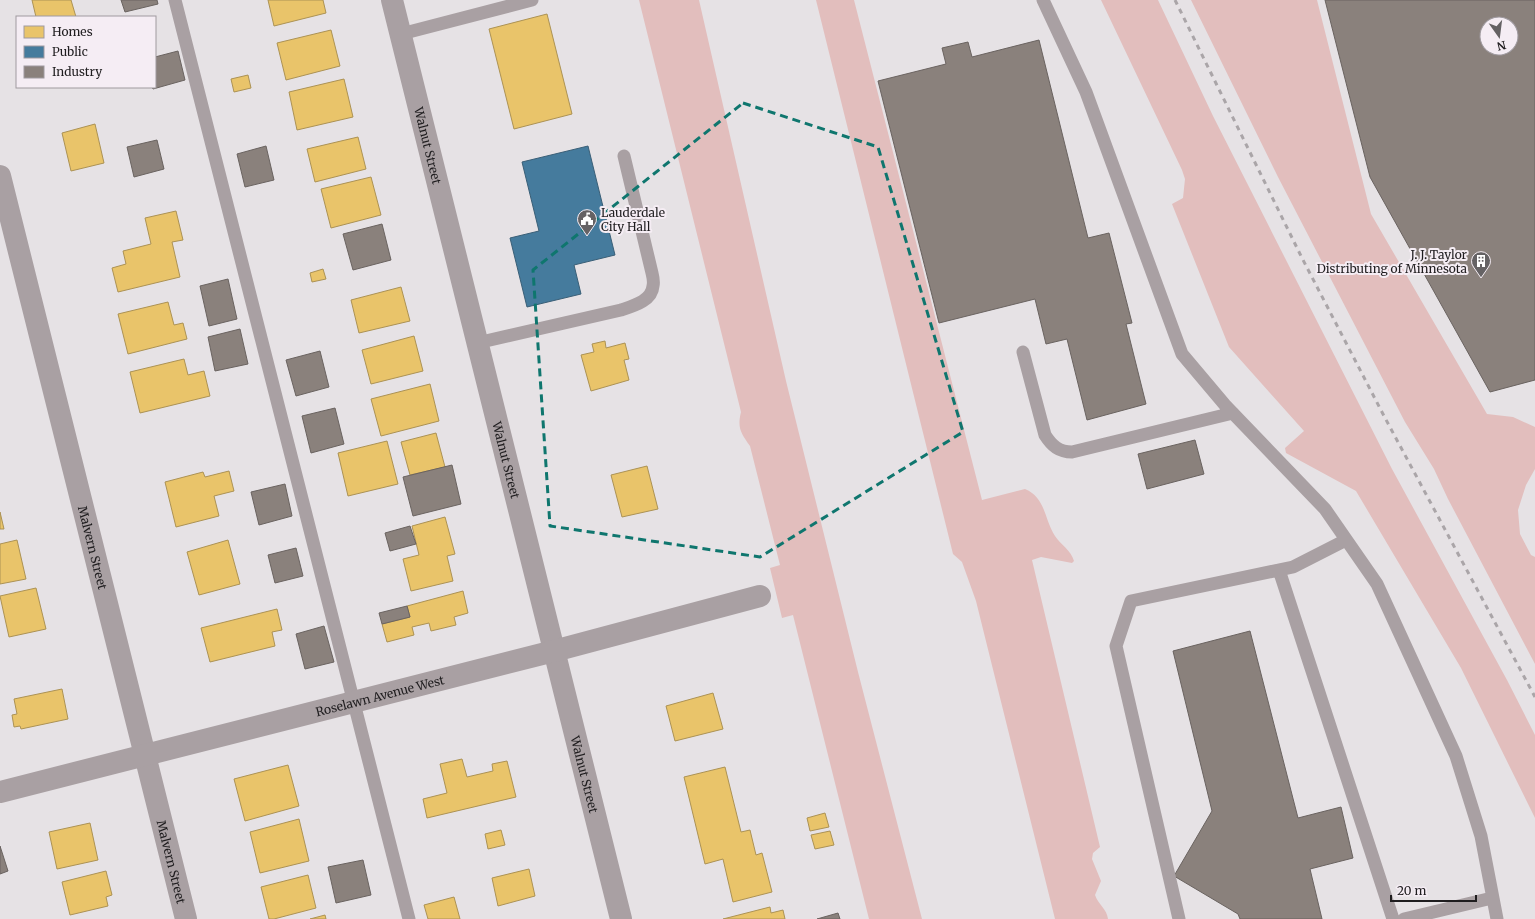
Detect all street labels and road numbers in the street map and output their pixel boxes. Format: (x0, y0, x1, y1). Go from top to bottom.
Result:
street label: Walnut Street (411, 105, 445, 186)
street label: Walnut Street (490, 419, 523, 500)
street label: Malvern Street (75, 504, 111, 591)
street label: Roselawn Avenue West (314, 672, 446, 719)
street label: Walnut Street (568, 733, 602, 815)
street label: Malvern Street (154, 819, 189, 905)

